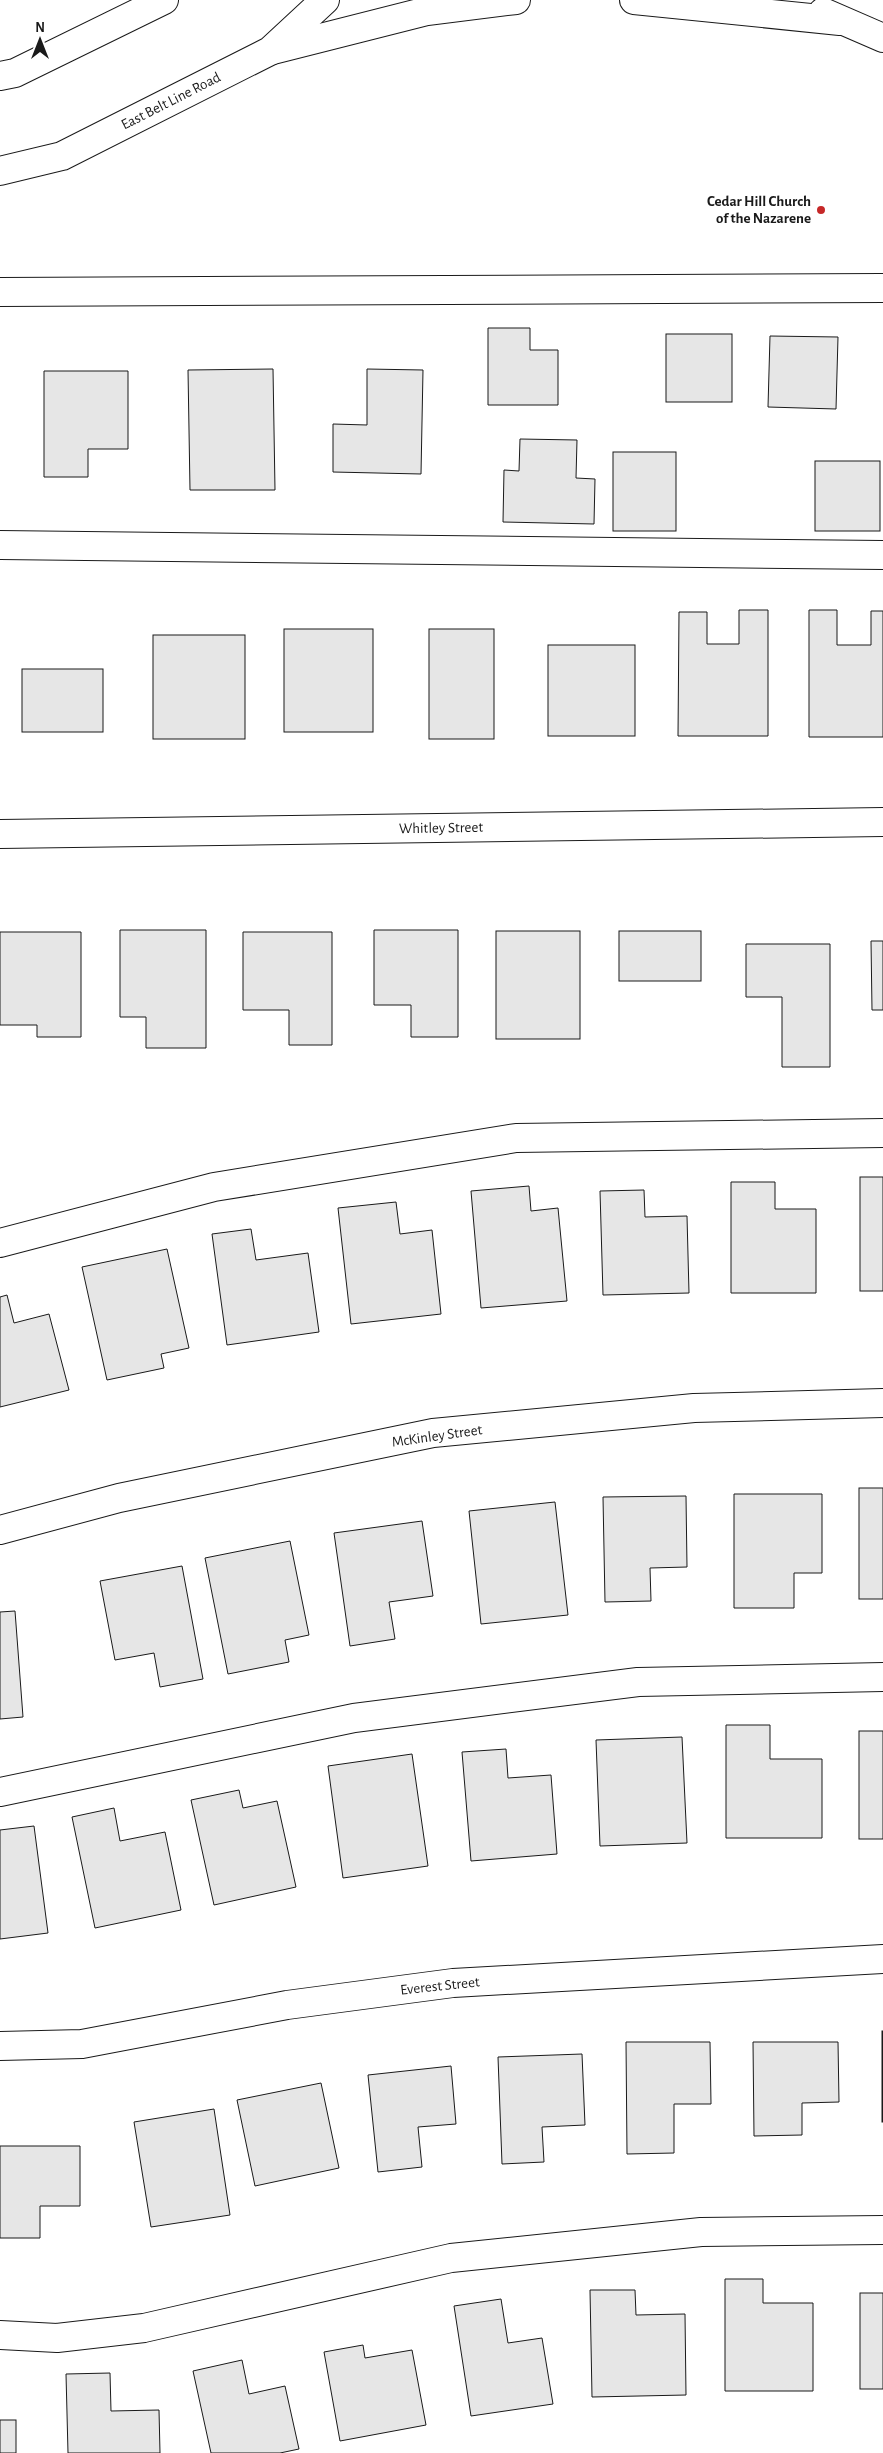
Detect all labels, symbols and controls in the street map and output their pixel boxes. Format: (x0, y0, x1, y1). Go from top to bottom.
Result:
north arrow (15, 15, 65, 65)
text: N (35, 21, 45, 35)
street label: East Belt Line Road (119, 69, 223, 132)
place label: Cedar Hill Church of the Nazarene (707, 194, 811, 226)
marker: Cedar Hill Church of the Nazarene (815, 204, 827, 216)
street label: Whitley Street (399, 820, 483, 836)
street label: McKinley Street (391, 1422, 483, 1450)
street label: Everest Street (400, 1974, 481, 1998)

